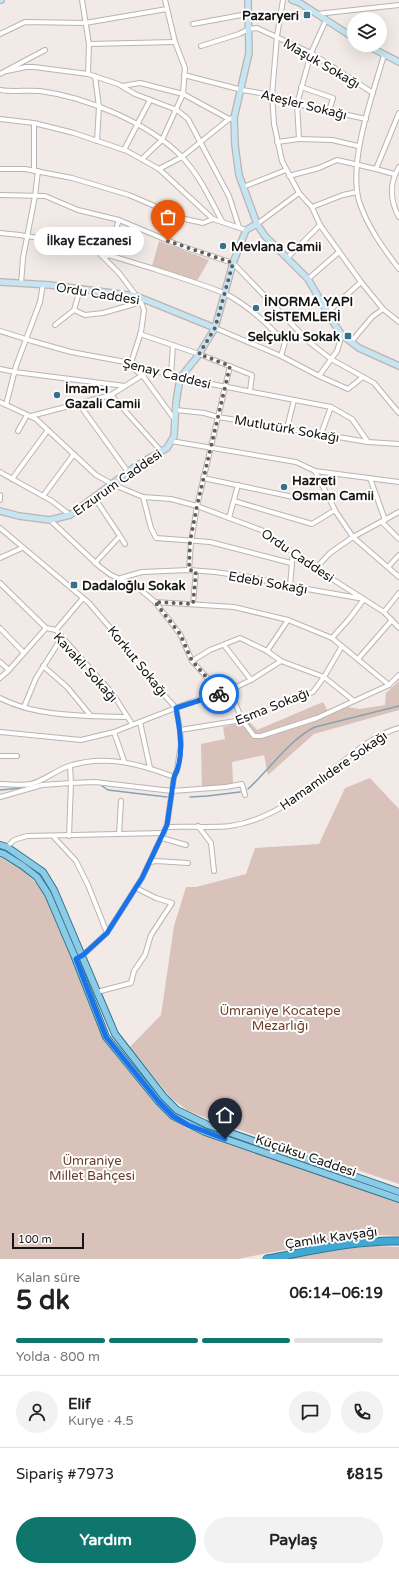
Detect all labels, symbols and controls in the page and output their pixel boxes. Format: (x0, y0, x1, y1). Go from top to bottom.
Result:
place label: Pazaryeri (242, 8, 299, 24)
marker: Pazaryeri (302, 10, 312, 20)
map controls (347, 12, 387, 52)
button: layers (347, 12, 387, 52)
street label: Maşuk Sokağı (280, 35, 363, 92)
street label: Ateşler Sokağı (259, 87, 349, 123)
pin (151, 200, 185, 241)
icon: bag (157, 206, 179, 228)
callout: İlkay Eczanesi (34, 227, 144, 255)
text: İlkay Eczanesi (47, 233, 131, 249)
place label: Mevlana Camii (231, 239, 321, 255)
marker: Mevlana Camii (218, 241, 228, 251)
street label: Ordu Caddesi (55, 279, 141, 308)
place label: İNORMA YAPI SİSTEMLERİ (264, 294, 353, 325)
marker: İNORMA YAPI SİSTEMLERİ (251, 303, 261, 313)
place label: Selçuklu Sokak (248, 329, 340, 345)
marker: Selçuklu Sokak (343, 331, 353, 341)
street label: Şenay Caddesi (121, 355, 213, 393)
place label: İmam-ı Gazali Camii (65, 381, 141, 412)
marker: İmam-ı Gazali Camii (52, 390, 62, 400)
street label: Mutlutürk Sokağı (233, 412, 341, 446)
street label: Erzurum Caddesi (70, 446, 165, 520)
place label: Hazreti Osman Camii (292, 473, 374, 504)
marker: Hazreti Osman Camii (279, 482, 289, 492)
street label: Ordu Caddesi (258, 526, 337, 586)
street label: Edebi Sokağı (227, 568, 309, 598)
place label: Dadaloğlu Sokak (82, 578, 186, 594)
marker: Dadaloğlu Sokak (69, 580, 79, 590)
street label: Korkut Sokağı (104, 623, 171, 700)
street label: Kavaklı Sokağı (50, 629, 121, 706)
courier (199, 674, 239, 714)
icon: bike (208, 683, 230, 705)
street label: Esma Sokağı (233, 685, 312, 729)
street label: Hamamlıdere Sokağı (277, 728, 390, 814)
park label: Ümraniye Kocatepe Mezarlığı (219, 1003, 341, 1034)
pin (208, 1098, 242, 1139)
icon: home (214, 1104, 236, 1126)
street label: Küçüksu Caddesi (253, 1131, 358, 1181)
park label: Ümraniye Millet Bahçesi (49, 1153, 135, 1184)
street label: Çamlık Kavşağı (284, 1224, 378, 1252)
scale bar (12, 1231, 84, 1250)
text: 100 m (18, 1233, 52, 1246)
text: Kalan süre (16, 1270, 80, 1286)
text: 06:14–06:19 (289, 1284, 383, 1302)
text: 5 dk (16, 1285, 70, 1316)
text: Yolda · 800 m (16, 1349, 100, 1365)
button: person (16, 1391, 58, 1433)
button: chat (289, 1391, 331, 1433)
button: phone (341, 1391, 383, 1433)
text: Elif (68, 1395, 91, 1413)
text: Kurye · 4.5 (68, 1413, 134, 1429)
text: Sipariş #7973 (16, 1465, 114, 1483)
text: ₺815 (347, 1465, 383, 1483)
button: Yardım (16, 1517, 196, 1563)
button: Paylaş (204, 1517, 383, 1563)

